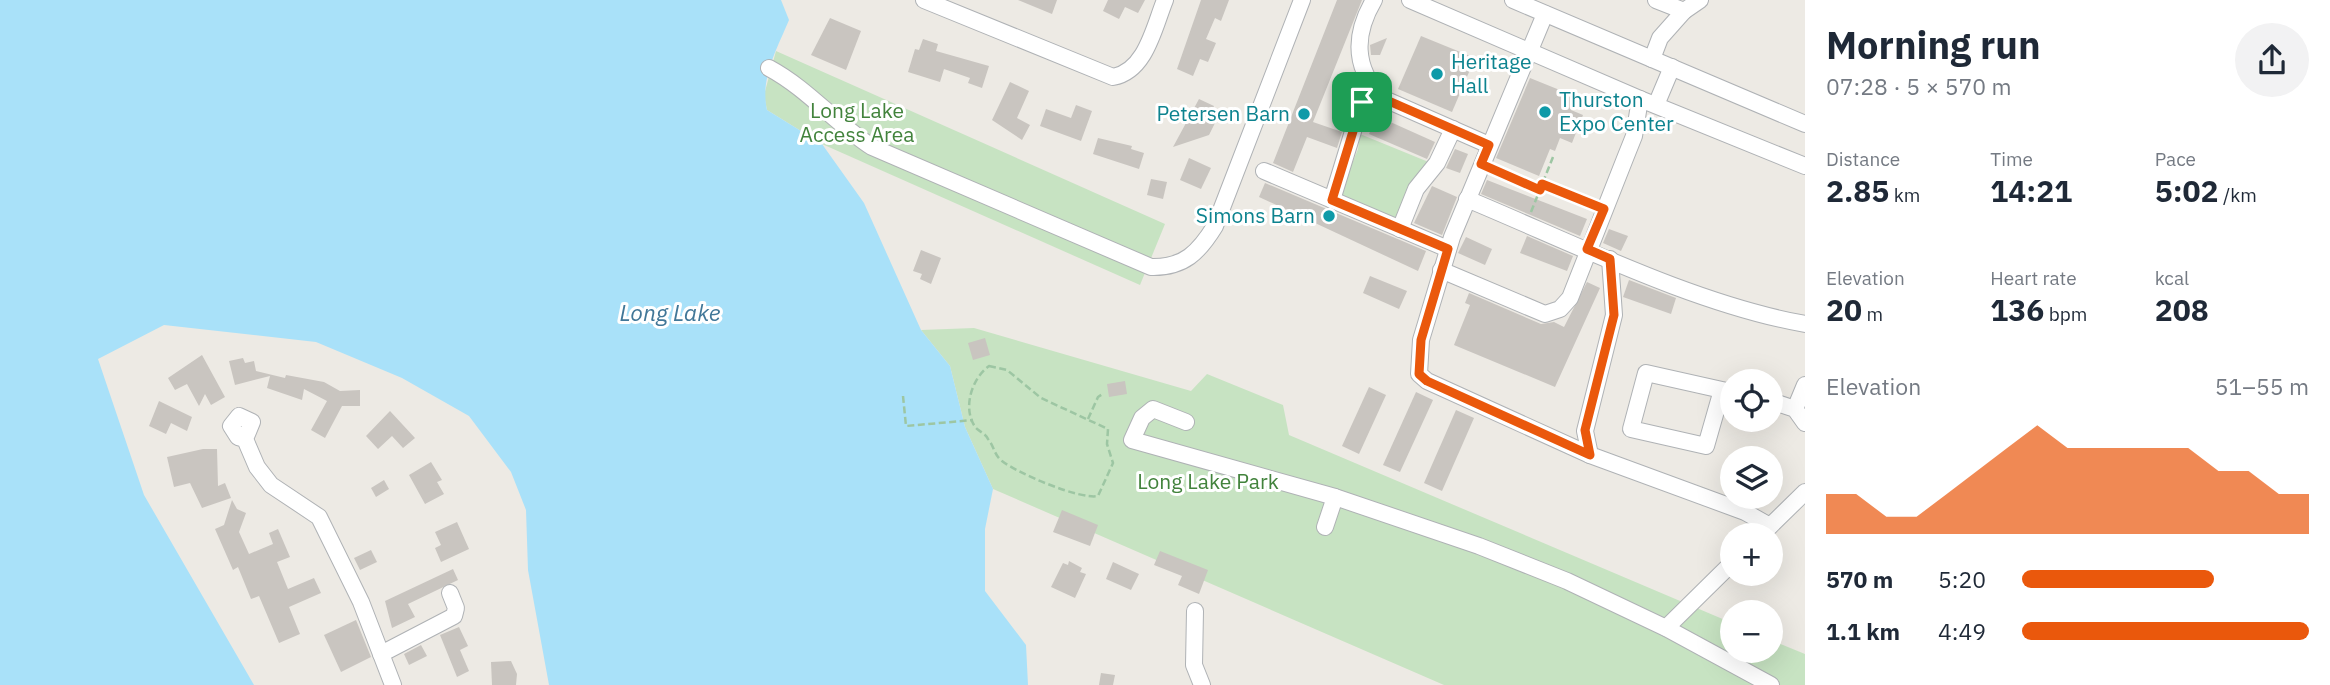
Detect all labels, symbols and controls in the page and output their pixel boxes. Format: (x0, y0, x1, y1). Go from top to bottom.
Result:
text: Morning run (1826, 20, 2041, 69)
button: share (2235, 23, 2309, 97)
place label: Heritage Hall (1451, 47, 1531, 99)
marker: Heritage Hall (1429, 66, 1445, 82)
text: 07:28 · 5 × 570 m (1826, 71, 2012, 101)
pin (1332, 72, 1392, 132)
icon: arrive (1343, 83, 1381, 121)
place label: Thurston Expo Center (1559, 85, 1674, 137)
park label: Long Lake Access Area (800, 96, 914, 148)
place label: Petersen Barn (1156, 99, 1290, 127)
marker: Thurston Expo Center (1537, 104, 1553, 120)
marker: Petersen Barn (1296, 106, 1312, 122)
text: Distance (1826, 147, 1900, 171)
text: Time (1990, 147, 2033, 171)
text: Pace (2155, 147, 2196, 171)
text: 2.85 (1826, 171, 1889, 210)
text: 14:21 (1990, 171, 2072, 210)
text: 5:02 (2155, 171, 2219, 210)
text: km (1889, 183, 1920, 207)
text: /km (2219, 183, 2257, 207)
place label: Simons Barn (1196, 201, 1315, 229)
marker: Simons Barn (1321, 208, 1337, 224)
text: Elevation (1826, 266, 1905, 290)
text: Heart rate (1990, 266, 2077, 290)
text: kcal (2155, 266, 2189, 290)
text: 20 (1826, 290, 1862, 329)
text: 136 (1990, 290, 2044, 329)
text: 208 (2155, 290, 2209, 329)
water label: Long Lake (620, 297, 721, 327)
text: m (1862, 302, 1883, 326)
text: bpm (2044, 302, 2087, 326)
map controls (1720, 369, 1783, 663)
button: locate (1720, 369, 1783, 432)
text: Elevation (1826, 371, 1921, 401)
text: 51–55 m (2215, 371, 2309, 401)
button: layers (1720, 446, 1783, 509)
park label: Long Lake Park (1137, 467, 1279, 495)
button: + (1720, 523, 1783, 586)
text: 570 m (1826, 564, 1893, 594)
text: 5:20 (1938, 564, 1986, 594)
button: − (1720, 600, 1783, 663)
text: 1.1 km (1826, 616, 1900, 646)
text: 4:49 (1938, 616, 1986, 646)

